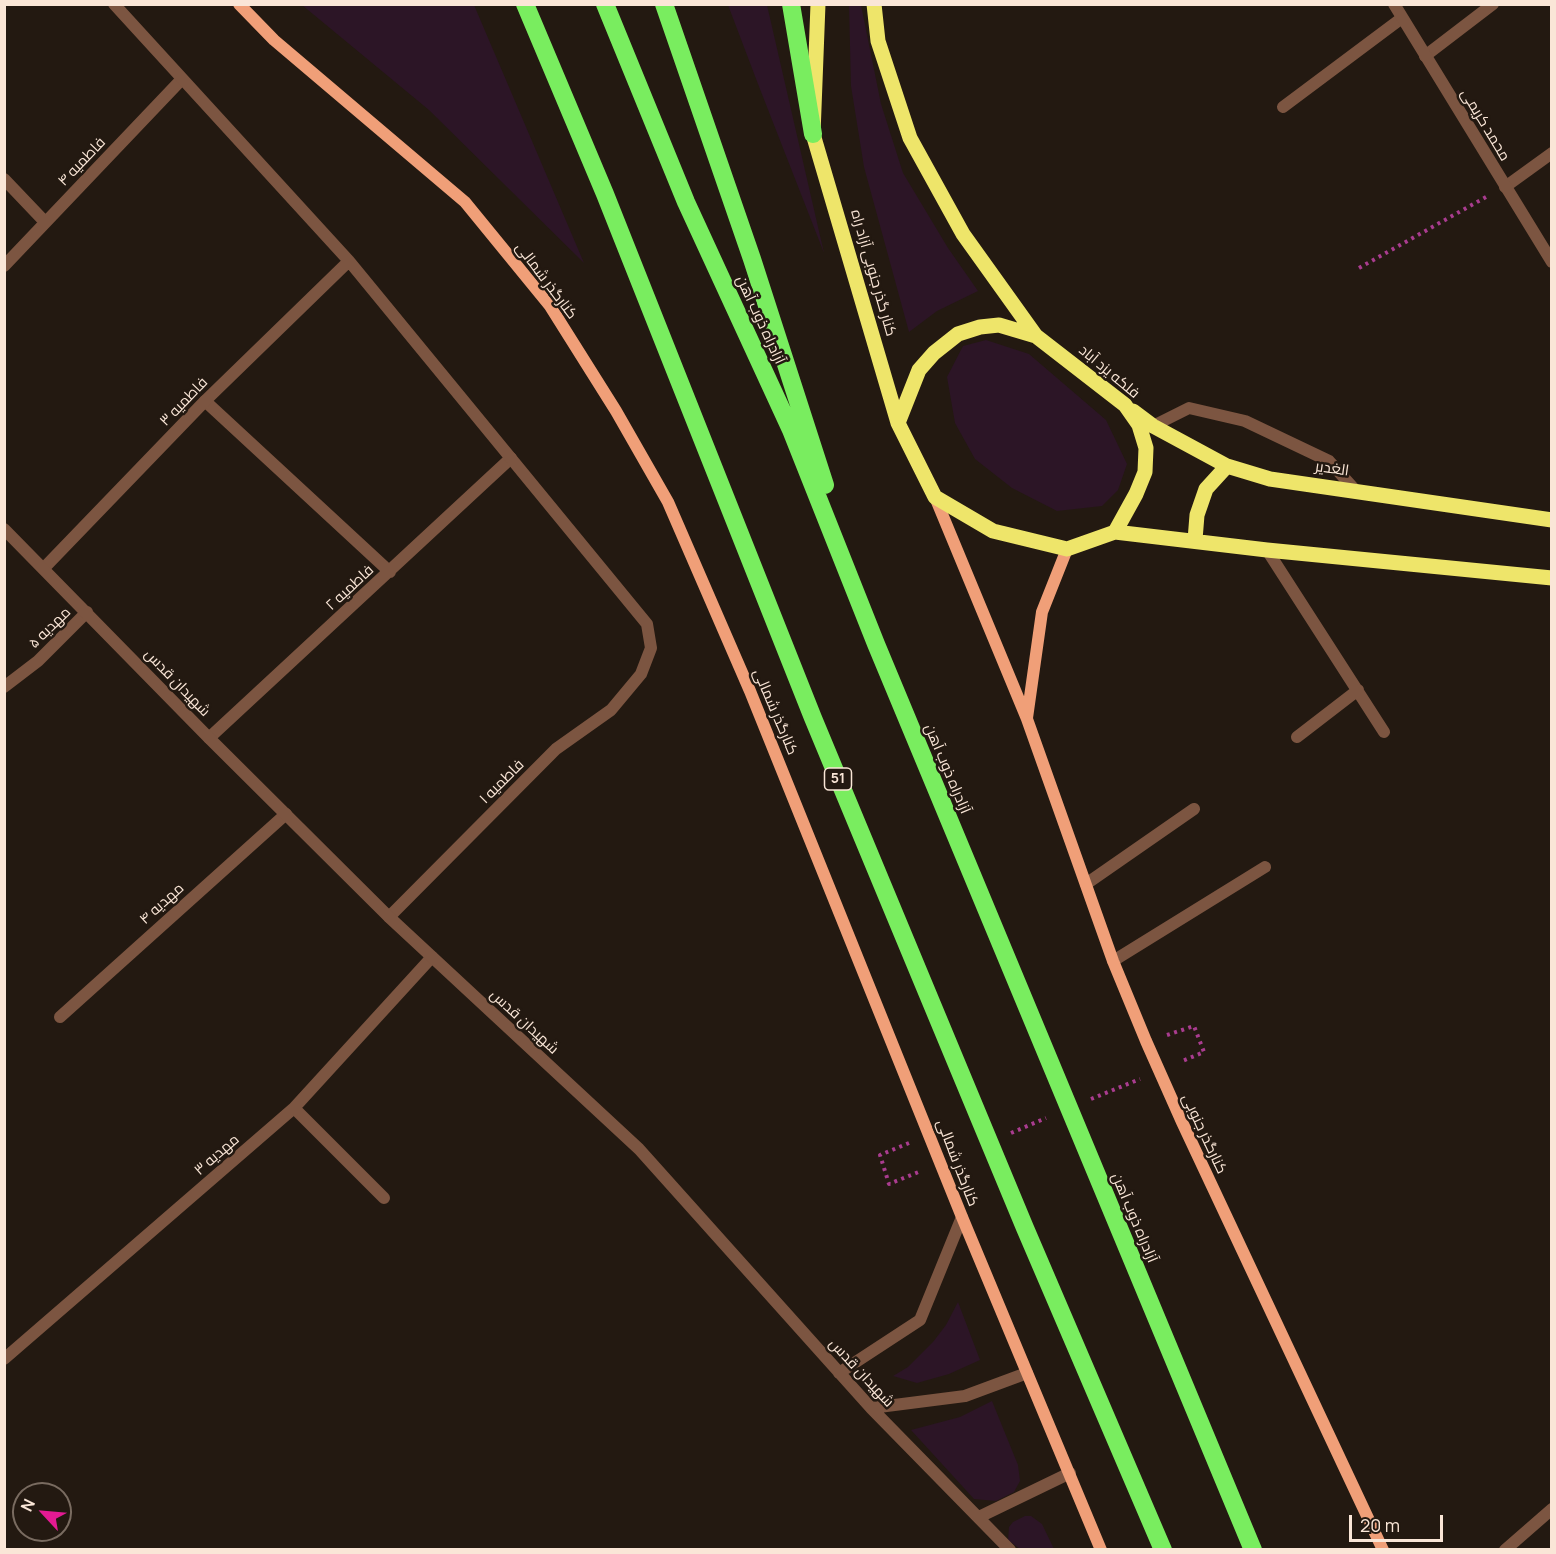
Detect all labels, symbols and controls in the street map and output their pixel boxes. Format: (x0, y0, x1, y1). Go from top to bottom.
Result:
street label: محمد کریمی (1456, 86, 1514, 164)
street label: فاطمیه ۴ (54, 134, 110, 190)
street label: کنار گذر جنوبی آزاد راه (846, 208, 900, 338)
street label: کنارگذر شمالی (511, 239, 581, 323)
street label: آزادراه ذوب آهن (732, 273, 788, 367)
street label: فلکه یزد آباد (1075, 341, 1143, 403)
street label: فاطمیه ۳ (156, 374, 212, 430)
street label: الغدیر (1314, 458, 1350, 480)
street label: فاطمیه ۲ (322, 561, 378, 615)
street label: مهدیه ۵ (25, 604, 75, 652)
street label: شهیدان قدس (140, 645, 214, 721)
street label: کنارگذر شمالی (749, 666, 801, 758)
street label: آزادراه ذوب آهن (920, 721, 974, 817)
street label: فاطمیه ۱ (476, 756, 528, 808)
road number: 51 (824, 768, 852, 790)
street label: مهدیه ۴ (136, 880, 188, 928)
street label: شهیدان قدس (486, 986, 562, 1058)
street label: کنارگذر جنوبی (1178, 1091, 1230, 1177)
street label: کنارگذر شمالی (932, 1117, 982, 1209)
street label: مهدیه ۳ (191, 1131, 243, 1179)
street label: آزادراه ذوب آهن (1107, 1170, 1161, 1266)
street label: شهیدان قدس (825, 1335, 897, 1411)
north arrow (12, 1482, 72, 1542)
text: N (15, 1495, 40, 1515)
scale bar (1352, 1503, 1446, 1541)
text: 20 m (1360, 1513, 1400, 1537)

